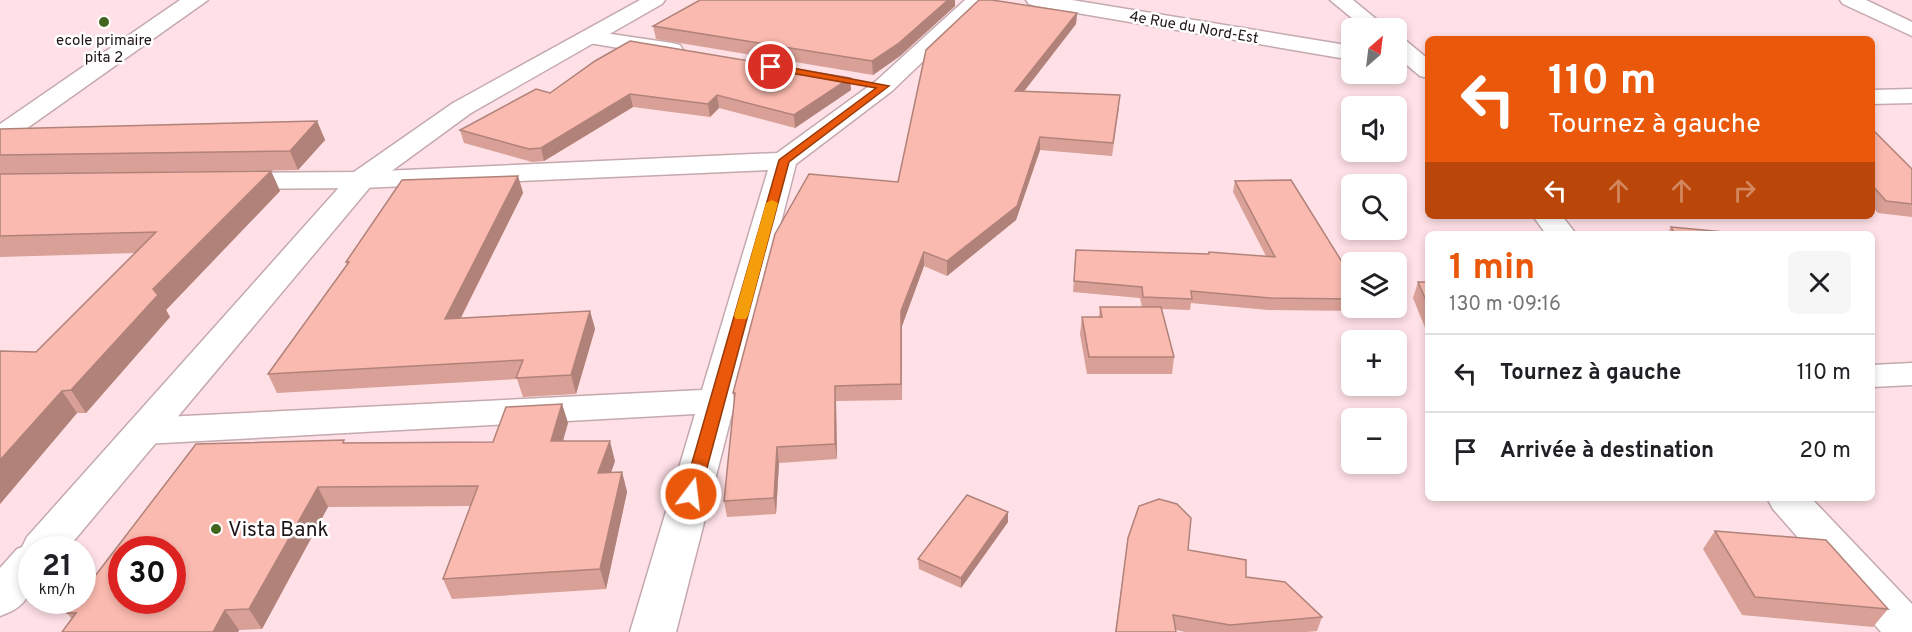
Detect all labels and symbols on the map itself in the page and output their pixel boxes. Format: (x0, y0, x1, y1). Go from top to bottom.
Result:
street label: 4e Rue du Nord-Est (1128, 8, 1260, 49)
marker: ecole primaire pita 2 (97, 15, 111, 29)
north arrow (1341, 18, 1407, 84)
place label: ecole primaire pita 2 (56, 32, 152, 68)
pin (745, 41, 796, 92)
position arrow (659, 462, 723, 526)
place label: Vista Bank (228, 517, 329, 544)
marker: Vista Bank (209, 522, 223, 536)
speed limit sign: 30 (108, 536, 186, 614)

